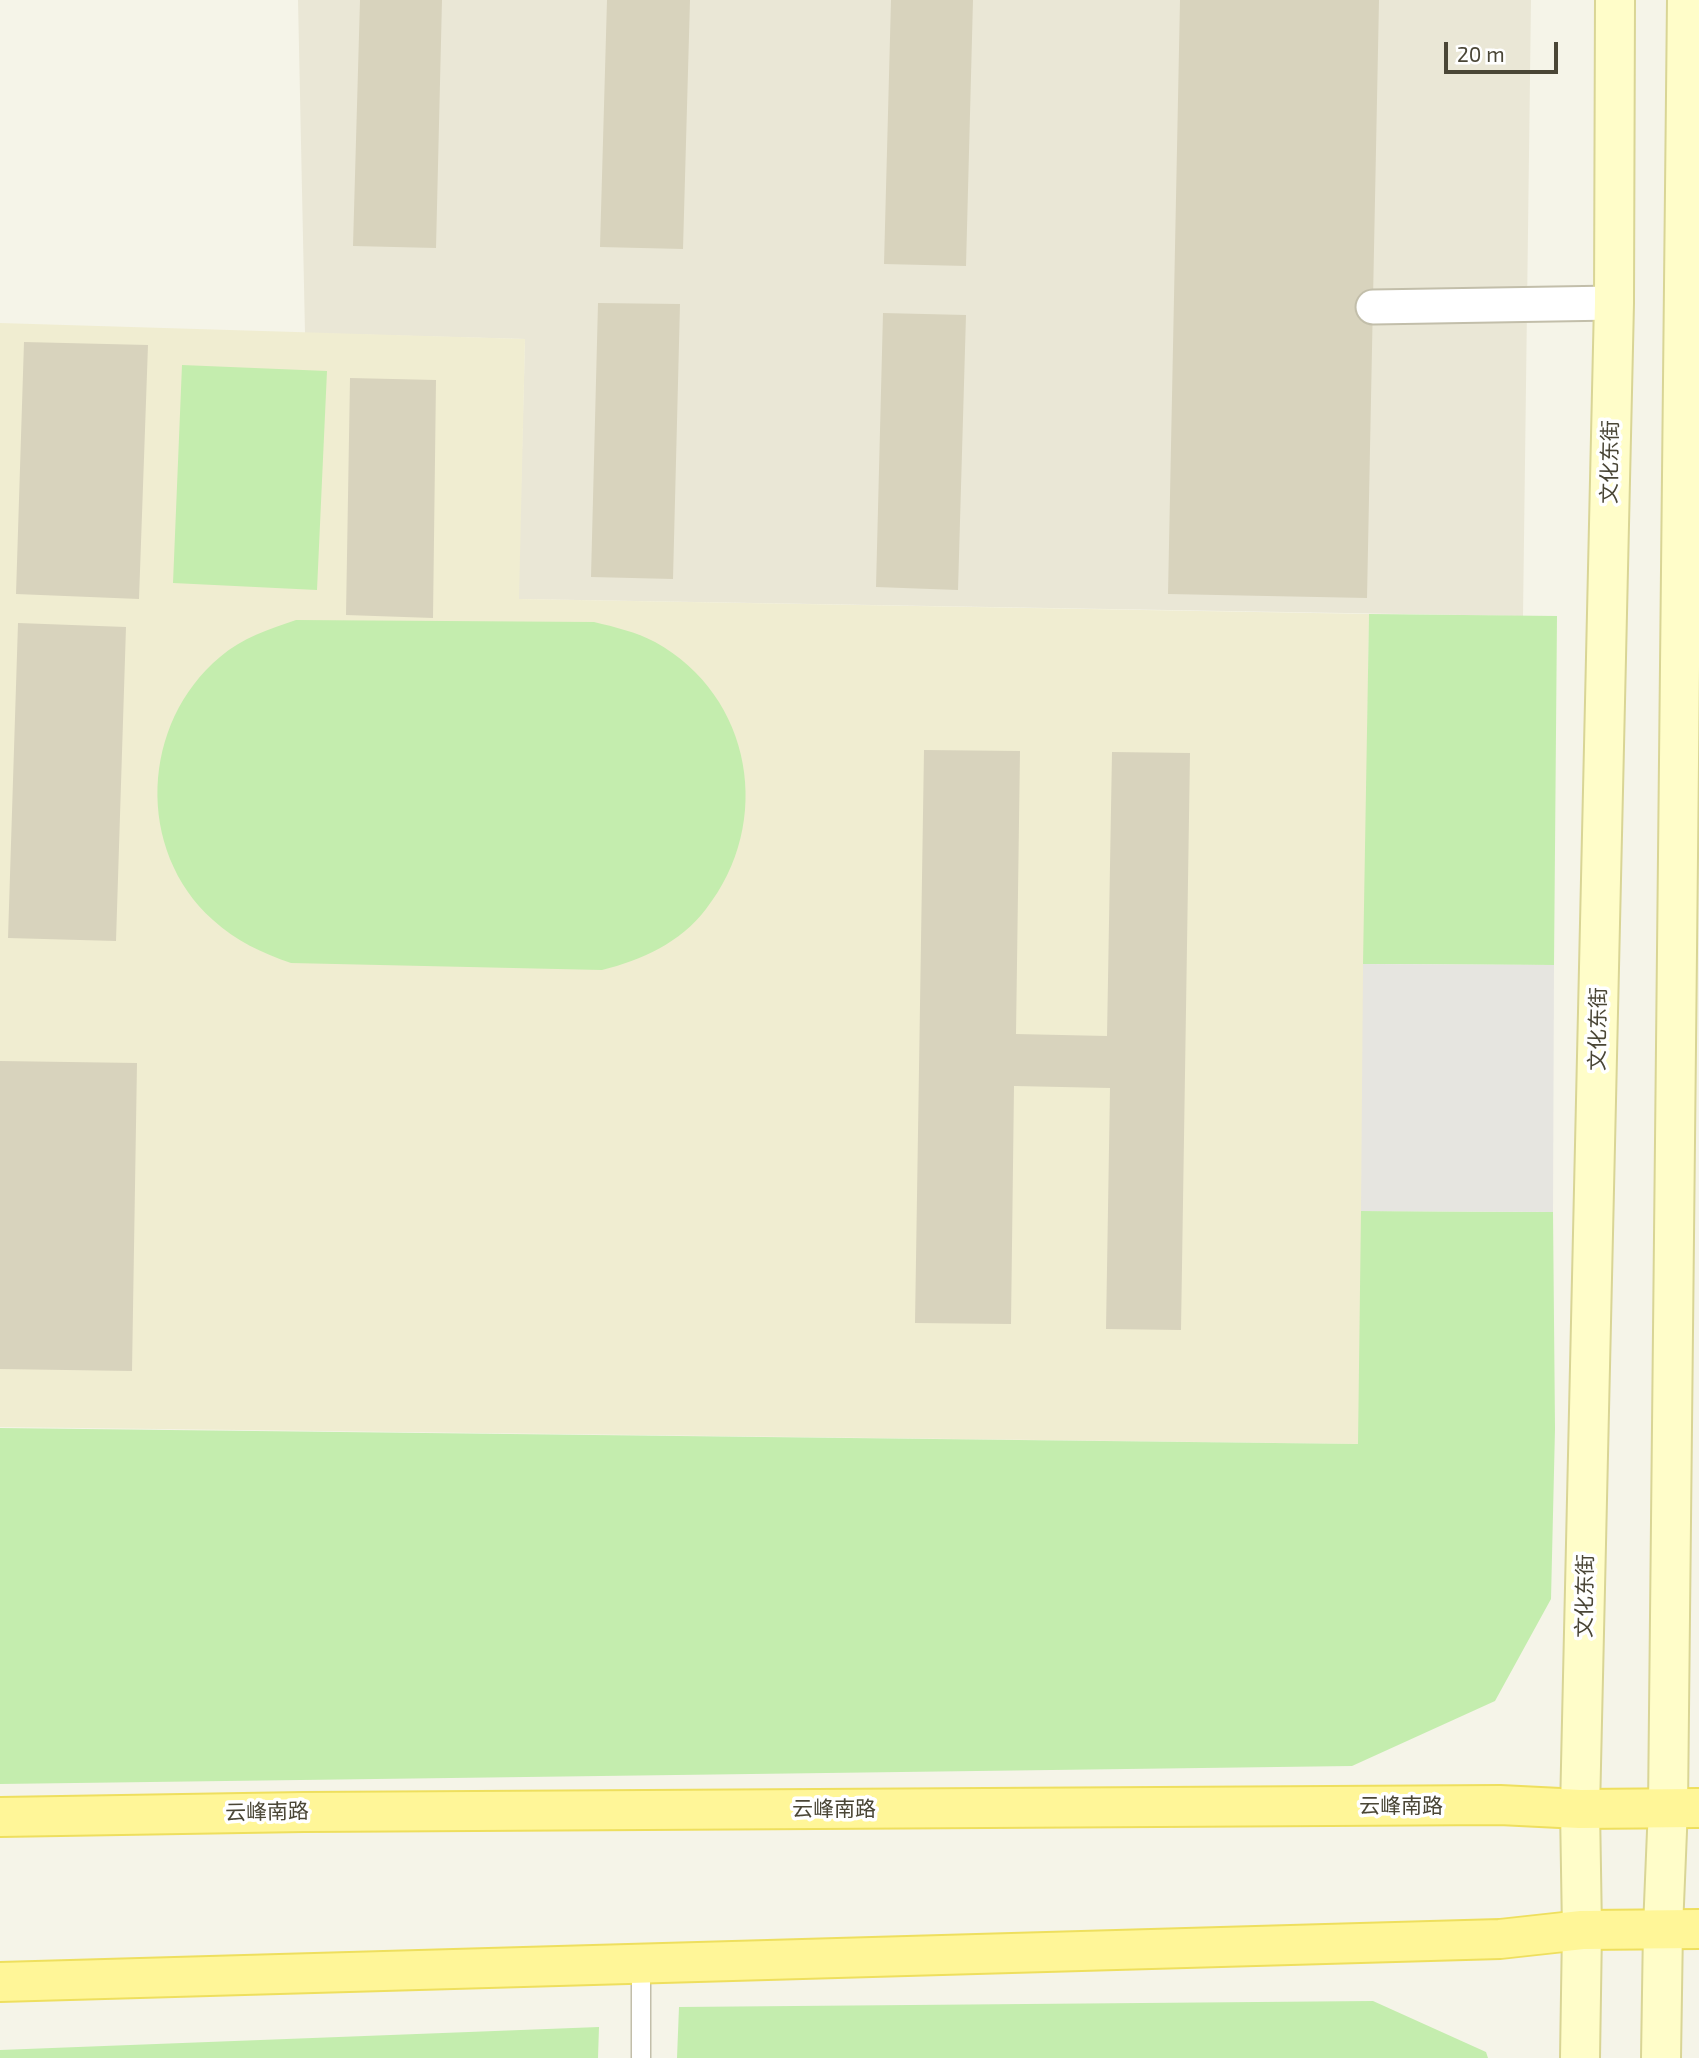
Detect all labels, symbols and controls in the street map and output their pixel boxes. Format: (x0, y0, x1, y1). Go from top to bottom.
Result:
scale bar (1447, 28, 1561, 72)
text: 20 m (1457, 41, 1505, 66)
street label: 文化东街 (1597, 420, 1623, 504)
street label: 文化东街 (1585, 987, 1611, 1071)
street label: 文化东街 (1572, 1554, 1598, 1638)
street label: 云峰南路 (1359, 1793, 1443, 1819)
street label: 云峰南路 (792, 1796, 876, 1822)
street label: 云峰南路 (225, 1799, 309, 1825)

